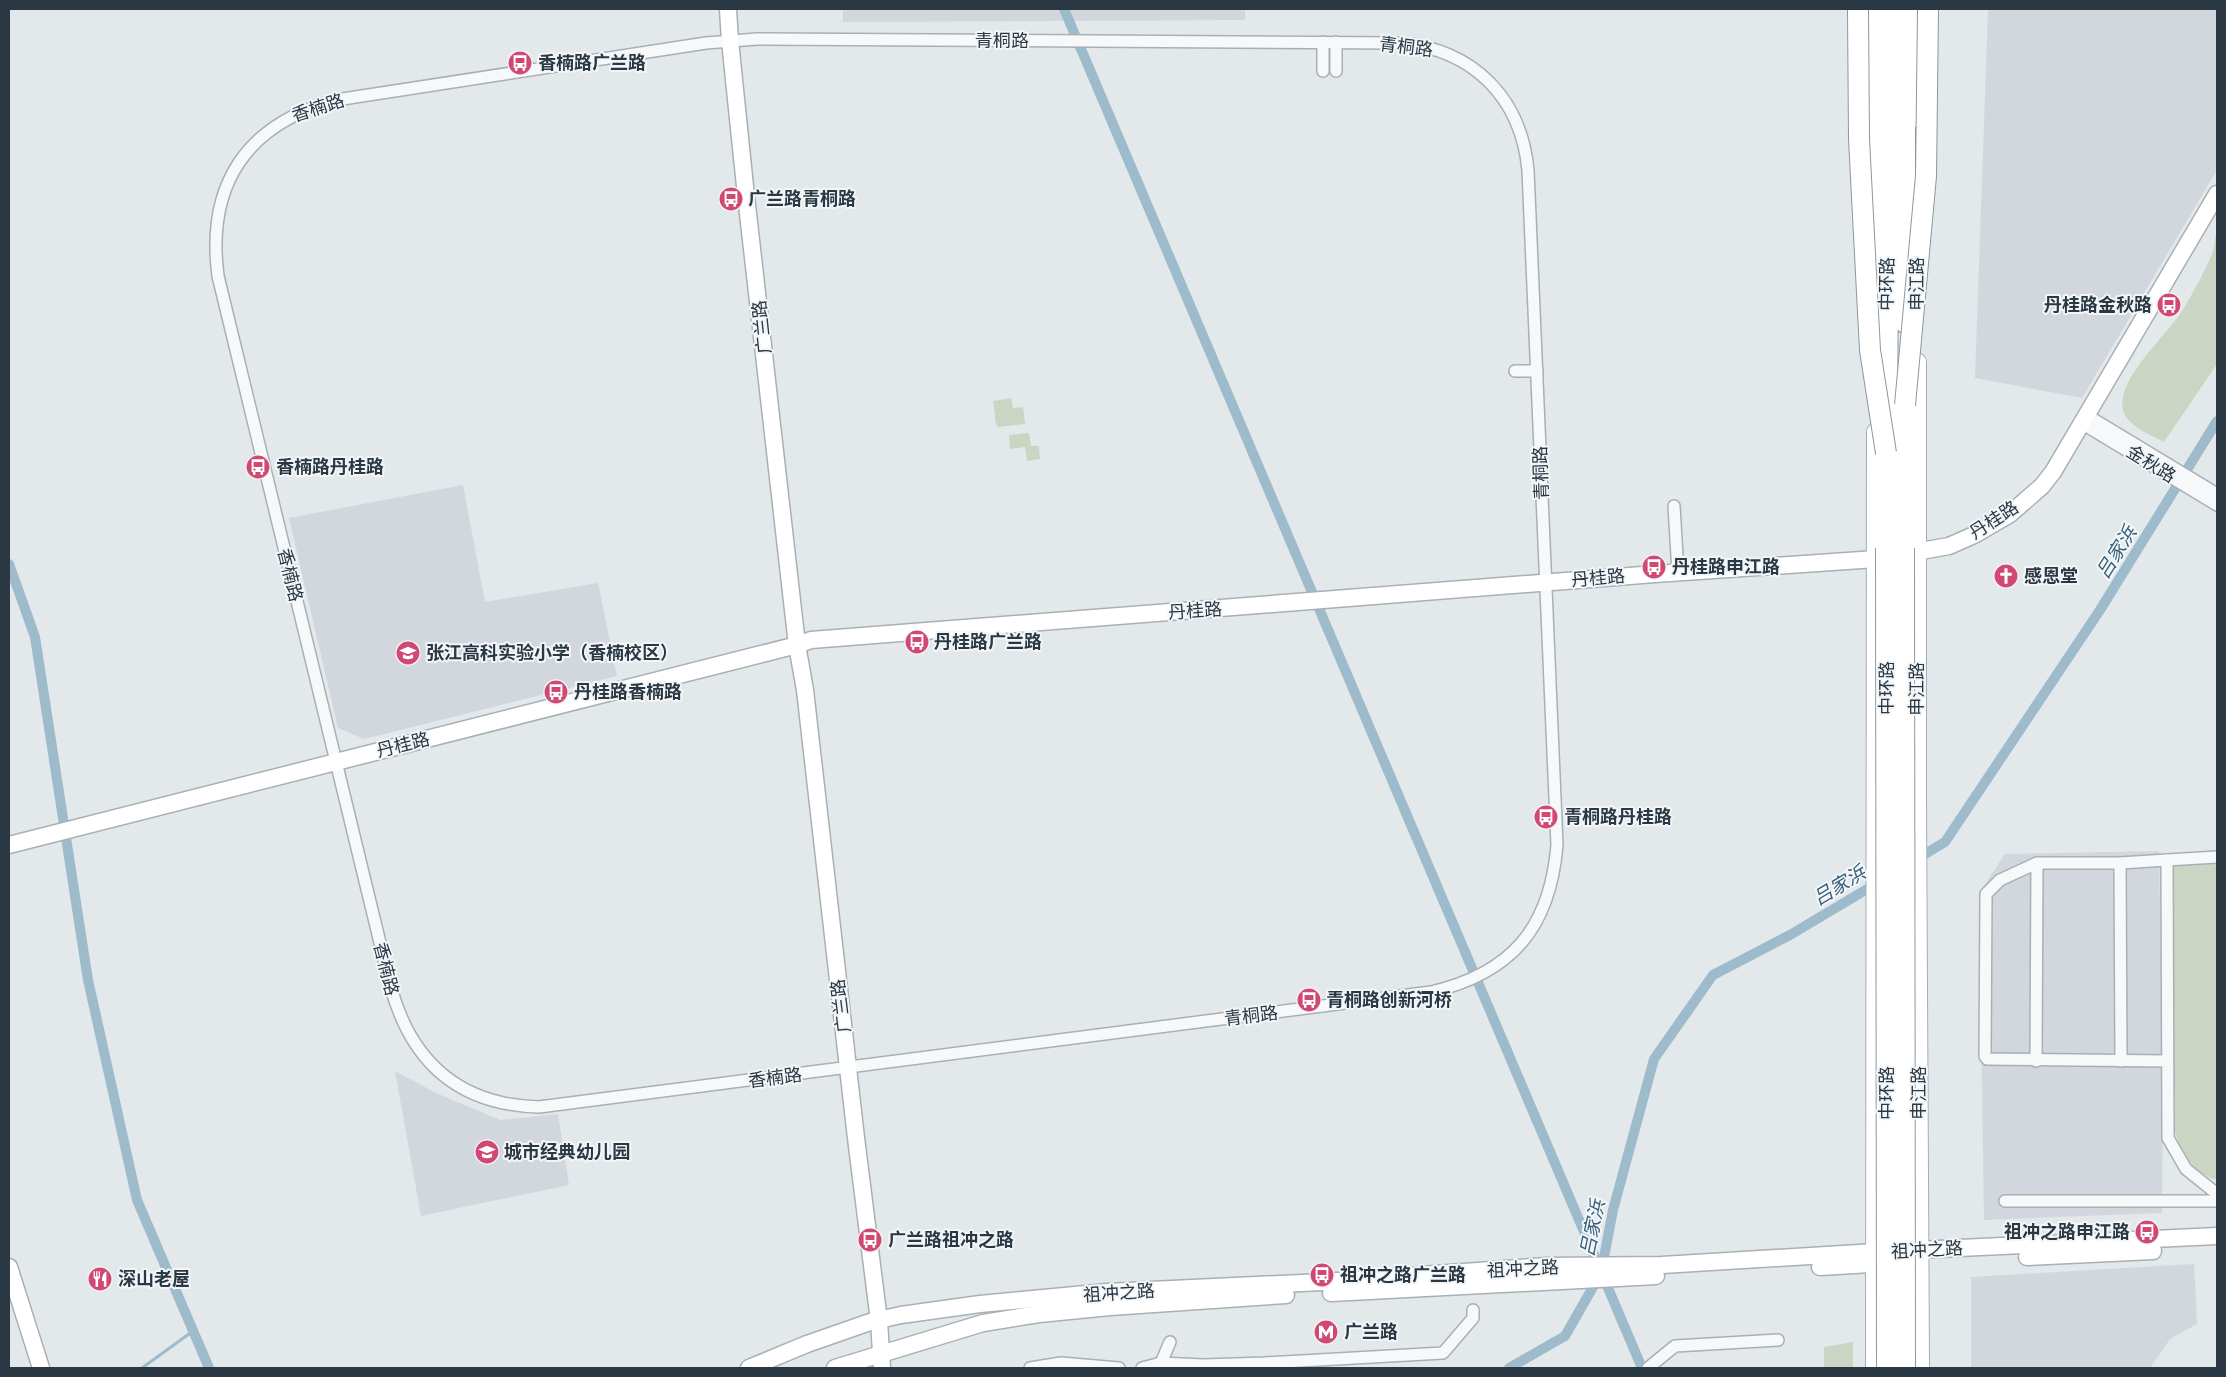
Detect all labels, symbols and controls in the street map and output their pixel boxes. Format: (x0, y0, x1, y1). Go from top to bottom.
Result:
street label: 青桐路 (975, 27, 1029, 54)
street label: 青桐路 (1378, 30, 1435, 63)
place label: 香楠路广兰路 (538, 49, 646, 76)
bus stop icon: 香楠路广兰路 (507, 50, 533, 76)
street label: 香楠路 (288, 86, 348, 129)
place label: 广兰路青桐路 (748, 185, 856, 212)
bus stop icon: 广兰路青桐路 (718, 186, 744, 212)
street label: 中环路 (1873, 257, 1900, 311)
street label: 申江路 (1903, 257, 1930, 311)
place label: 丹桂路金秋路 (2044, 291, 2152, 318)
bus stop icon: 丹桂路金秋路 (2156, 292, 2182, 318)
street label: 广兰路 (745, 299, 778, 355)
street label: 金秋路 (2121, 438, 2181, 489)
street label: 青桐路 (1526, 446, 1555, 500)
place label: 香楠路丹桂路 (276, 453, 384, 480)
bus stop icon: 香楠路丹桂路 (245, 454, 271, 480)
street label: 丹桂路 (1964, 494, 2024, 546)
water label: 吕家浜 (2088, 518, 2144, 584)
street label: 香楠路 (271, 545, 310, 604)
place label: 丹桂路申江路 (1672, 553, 1780, 580)
bus stop icon: 丹桂路申江路 (1641, 554, 1667, 580)
street label: 丹桂路 (1570, 562, 1626, 593)
place label: 感恩堂 (2024, 562, 2078, 589)
church icon: 感恩堂 (1993, 563, 2019, 589)
street label: 丹桂路 (1167, 595, 1223, 626)
place label: 丹桂路广兰路 (934, 628, 1042, 655)
bus stop icon: 丹桂路广兰路 (904, 629, 930, 655)
place label: 张江高科实验小学（香楠校区） (426, 639, 678, 666)
school or university icon: 张江高科实验小学（香楠校区） (395, 640, 421, 666)
street label: 中环路 (1873, 661, 1900, 715)
street label: 申江路 (1903, 662, 1930, 716)
place label: 丹桂路香楠路 (574, 678, 682, 705)
bus stop icon: 丹桂路香楠路 (543, 679, 569, 705)
street label: 丹桂路 (373, 725, 432, 764)
place label: 青桐路丹桂路 (1564, 803, 1672, 830)
bus stop icon: 青桐路丹桂路 (1533, 804, 1559, 830)
water label: 吕家浜 (1807, 856, 1872, 912)
street label: 香楠路 (367, 939, 406, 998)
street label: 广兰路 (824, 978, 857, 1035)
place label: 青桐路创新河桥 (1326, 986, 1452, 1013)
bus stop icon: 青桐路创新河桥 (1296, 987, 1322, 1013)
street label: 青桐路 (1222, 999, 1279, 1032)
street label: 香楠路 (746, 1061, 803, 1094)
street label: 中环路 (1873, 1066, 1900, 1120)
street label: 申江路 (1905, 1066, 1932, 1120)
place label: 城市经典幼儿园 (504, 1138, 630, 1165)
school or university icon: 城市经典幼儿园 (474, 1139, 500, 1165)
water label: 吕家浜 (1571, 1195, 1612, 1259)
place label: 祖冲之路申江路 (2004, 1218, 2130, 1245)
bus stop icon: 祖冲之路申江路 (2134, 1219, 2160, 1245)
place label: 广兰路祖冲之路 (888, 1226, 1014, 1253)
bus stop icon: 广兰路祖冲之路 (857, 1227, 883, 1253)
street label: 祖冲之路 (1890, 1234, 1964, 1265)
street label: 祖冲之路 (1486, 1253, 1560, 1284)
place label: 祖冲之路广兰路 (1340, 1261, 1466, 1288)
bus stop icon: 祖冲之路广兰路 (1309, 1262, 1335, 1288)
place label: 深山老屋 (118, 1265, 190, 1292)
restaurant icon: 深山老屋 (87, 1266, 113, 1292)
street label: 祖冲之路 (1082, 1277, 1156, 1308)
place label: 广兰路 (1344, 1318, 1398, 1345)
metro station icon: 广兰路 (1313, 1319, 1339, 1345)

